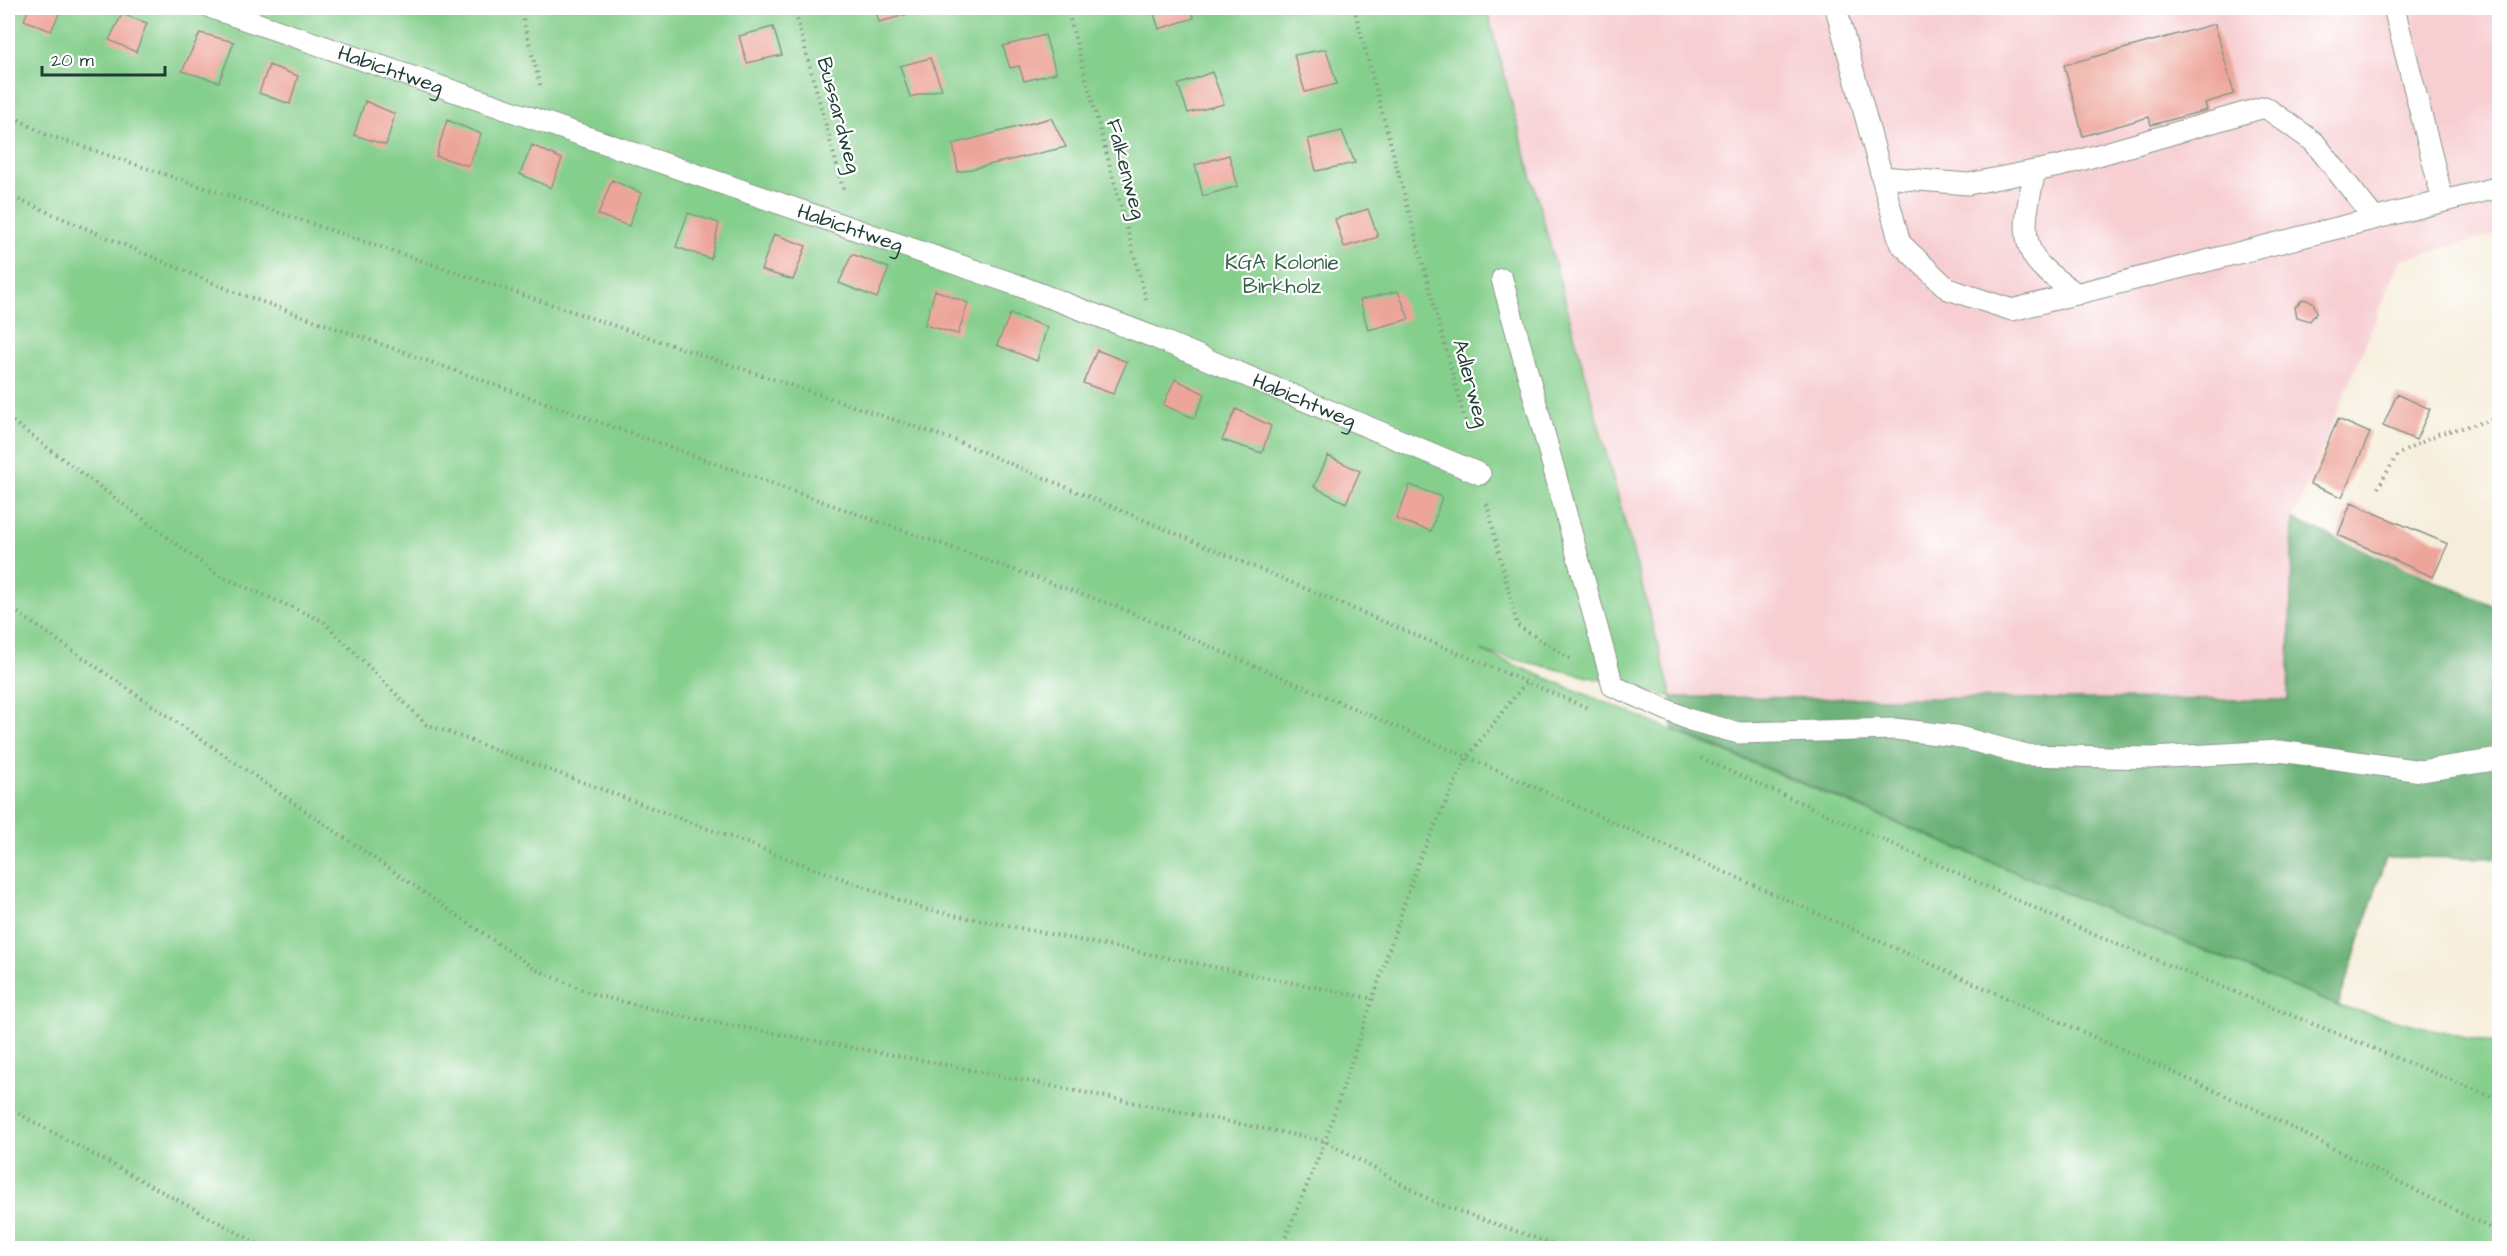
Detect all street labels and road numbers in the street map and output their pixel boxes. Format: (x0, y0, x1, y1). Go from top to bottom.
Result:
street label: Habichtweg (334, 38, 447, 103)
street label: Bussardweg (808, 54, 868, 177)
street label: Falkenweg (1097, 116, 1153, 223)
street label: Habichtweg (794, 196, 907, 261)
street label: Adlerweg (1443, 336, 1497, 431)
street label: Habichtweg (1248, 366, 1361, 437)

